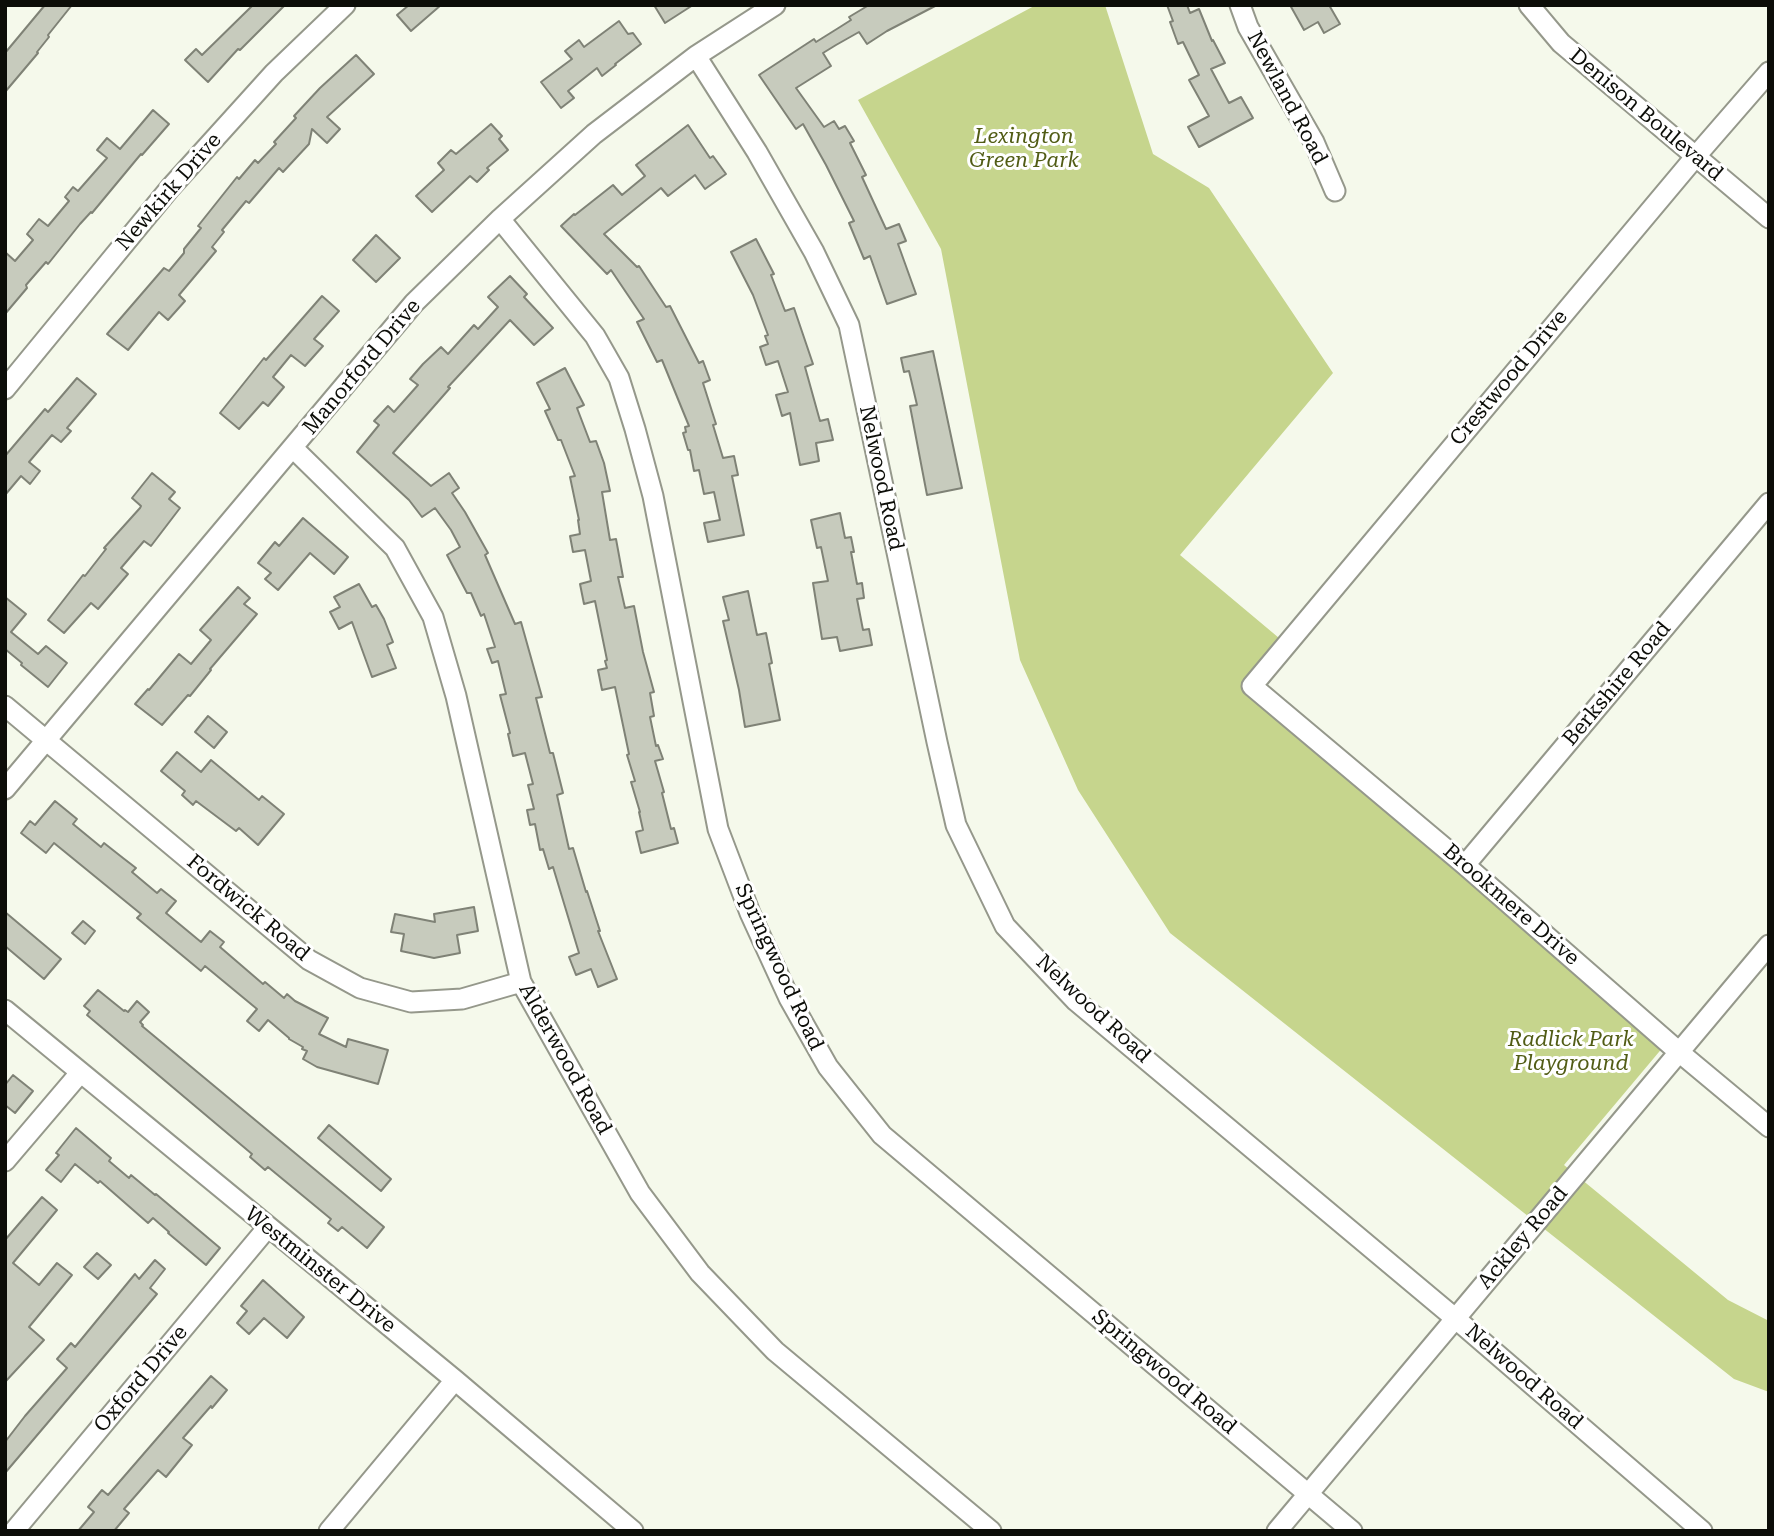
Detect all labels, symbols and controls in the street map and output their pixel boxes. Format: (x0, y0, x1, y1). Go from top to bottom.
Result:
street label: Newland Road (1241, 27, 1333, 169)
street label: Denison Boulevard (1564, 43, 1728, 187)
park label: Lexington Green Park (969, 124, 1079, 174)
street label: Newkirk Drive (111, 128, 227, 256)
street label: Manorford Drive (298, 294, 426, 440)
street label: Crestwood Drive (1445, 305, 1573, 451)
street label: Nelwood Road (853, 403, 909, 553)
street label: Berkshire Road (1558, 617, 1676, 751)
street label: Brookmere Drive (1438, 839, 1584, 971)
street label: Fordwick Road (182, 849, 314, 967)
street label: Springwood Road (729, 880, 829, 1054)
street label: Nelwood Road (1030, 949, 1156, 1069)
street label: Alderwood Road (513, 979, 617, 1139)
park label: Radlick Park Playground (1508, 1027, 1634, 1077)
street label: Ackley Road (1473, 1182, 1573, 1294)
street label: Westminster Drive (239, 1201, 401, 1339)
street label: Springwood Road (1087, 1304, 1241, 1440)
street label: Nelwood Road (1460, 1319, 1588, 1435)
street label: Oxford Drive (89, 1320, 193, 1438)

